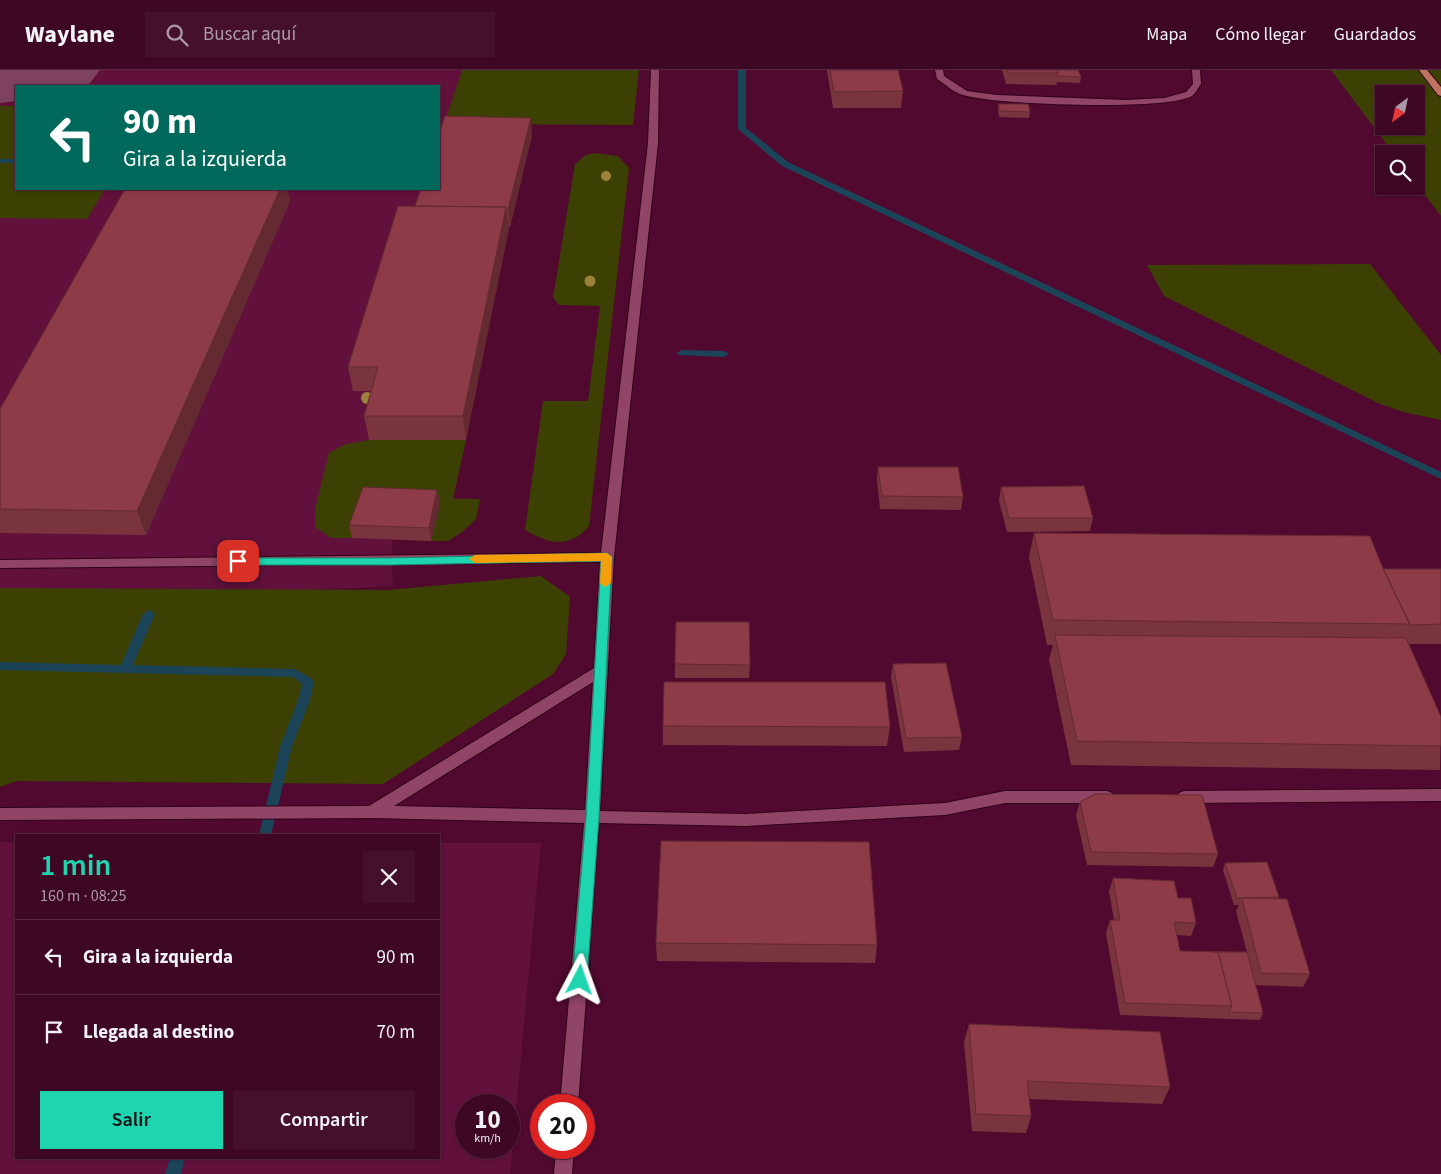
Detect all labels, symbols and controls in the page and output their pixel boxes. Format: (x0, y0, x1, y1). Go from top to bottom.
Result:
search box (145, 12, 495, 57)
text: Waylane (25, 17, 115, 52)
icon: search (163, 21, 191, 49)
text: Buscar aquí (203, 21, 296, 48)
text: Mapa (1146, 22, 1187, 47)
text: Cómo llegar (1215, 22, 1306, 47)
text: Guardados (1334, 22, 1416, 47)
north arrow (1375, 85, 1425, 135)
map controls (1375, 85, 1425, 195)
text: 90 m (123, 97, 197, 147)
icon: left (40, 105, 105, 170)
text: Gira a la izquierda (123, 143, 287, 175)
button: search (1375, 145, 1425, 195)
pin (217, 540, 259, 582)
icon: arrive (224, 547, 252, 575)
text: 1 min (40, 844, 111, 887)
button: close (363, 851, 415, 903)
text: 160 m · 08:25 (40, 885, 127, 907)
icon: left (40, 943, 68, 971)
text: Gira a la izquierda (83, 944, 233, 971)
text: 90 m (377, 944, 415, 971)
position arrow (553, 953, 605, 1005)
icon: arrive (40, 1018, 68, 1046)
text: Llegada al destino (83, 1019, 234, 1046)
text: 70 m (377, 1019, 415, 1046)
button: Salir (40, 1091, 223, 1149)
button: Compartir (233, 1091, 415, 1149)
speed limit sign: 20 (530, 1094, 595, 1159)
text: 10 (474, 1102, 501, 1138)
text: km/h (474, 1130, 501, 1147)

